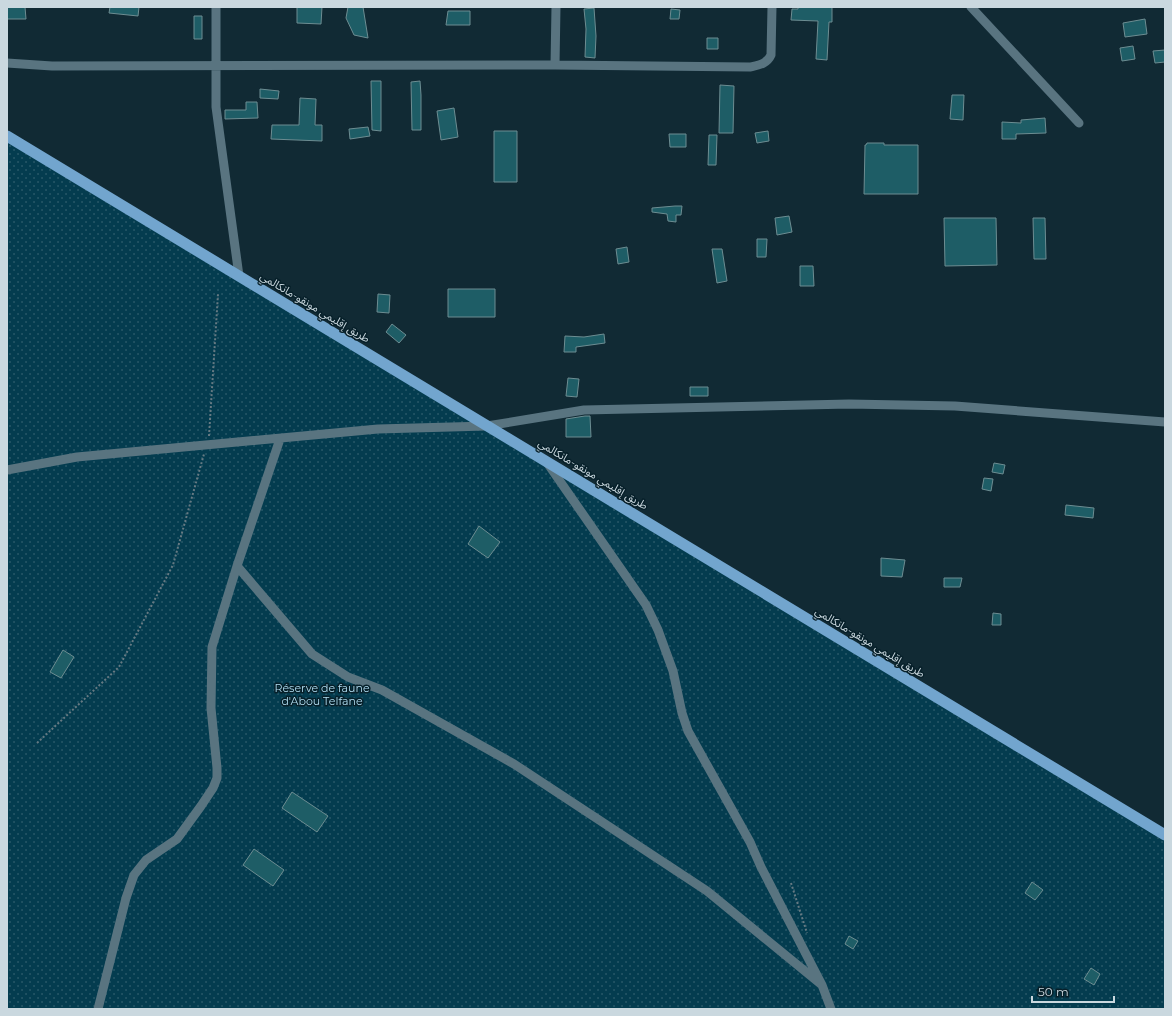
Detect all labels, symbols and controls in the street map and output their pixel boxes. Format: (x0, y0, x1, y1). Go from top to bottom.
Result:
street label: طريق إقليمي مونقو-مانكالمي (256, 269, 372, 348)
street label: طريق إقليمي مونقو-مانكالمي (534, 436, 650, 515)
street label: طريق إقليمي مونقو-مانكالمي (811, 604, 927, 683)
park label: Réserve de faune d'Abou Telfane (274, 681, 370, 708)
scale bar (1032, 978, 1114, 1004)
text: 50 m (1038, 984, 1069, 999)

